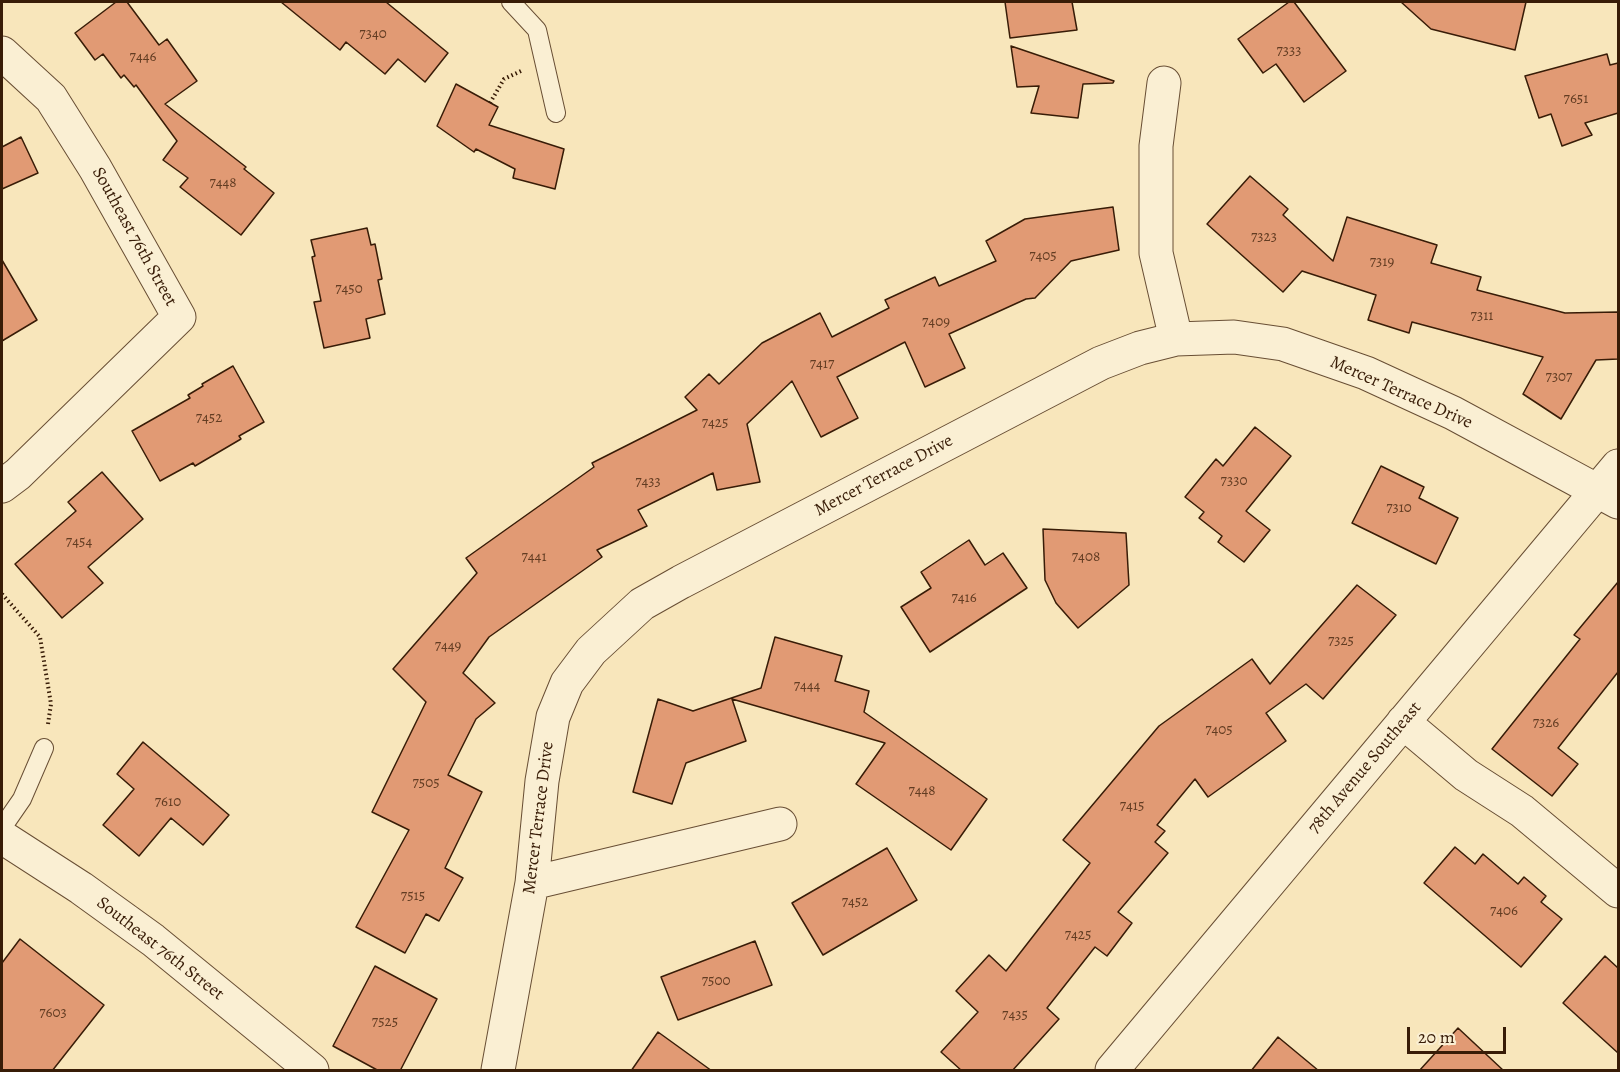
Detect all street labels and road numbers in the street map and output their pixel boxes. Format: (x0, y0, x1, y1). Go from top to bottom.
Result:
street label: Southeast 76th Street (87, 164, 181, 310)
street label: Mercer Terrace Drive (1326, 352, 1476, 434)
street label: Mercer Terrace Drive (811, 430, 957, 522)
street label: 78th Avenue Southeast (1303, 698, 1427, 838)
street label: Mercer Terrace Drive (519, 740, 559, 896)
street label: Southeast 76th Street (92, 893, 228, 1005)

